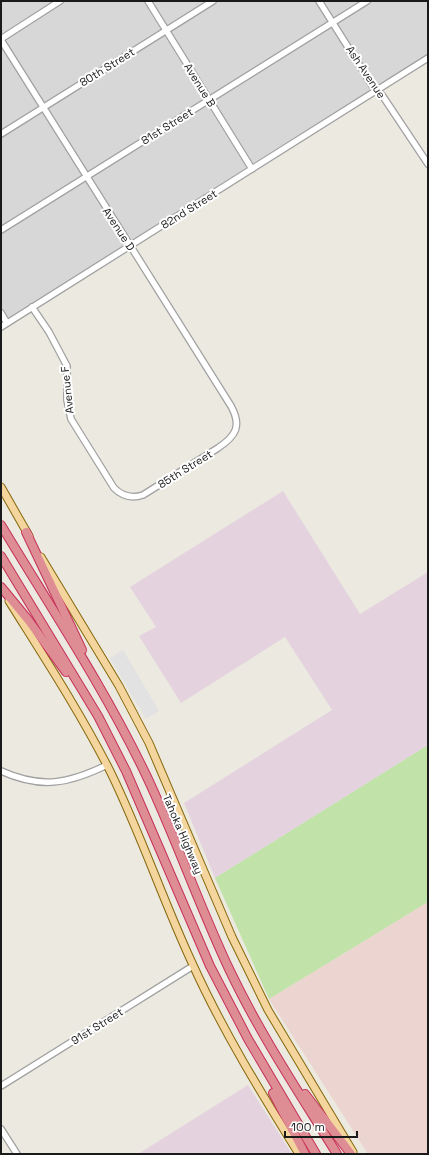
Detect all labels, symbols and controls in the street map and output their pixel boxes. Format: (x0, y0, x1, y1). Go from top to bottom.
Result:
street label: Ash Avenue (343, 43, 389, 101)
street label: 80th Street (77, 45, 137, 89)
street label: Avenue B (181, 61, 219, 109)
street label: 81st Street (138, 105, 196, 147)
street label: 82nd Street (158, 186, 220, 232)
street label: Avenue D (100, 205, 138, 253)
street label: Avenue F (58, 366, 76, 414)
street label: 85th Street (155, 447, 215, 491)
street label: Tahoka Highway (160, 792, 206, 876)
street label: 91st Street (68, 1005, 126, 1047)
scale bar (285, 1113, 357, 1139)
text: 100 m (291, 1119, 325, 1135)

